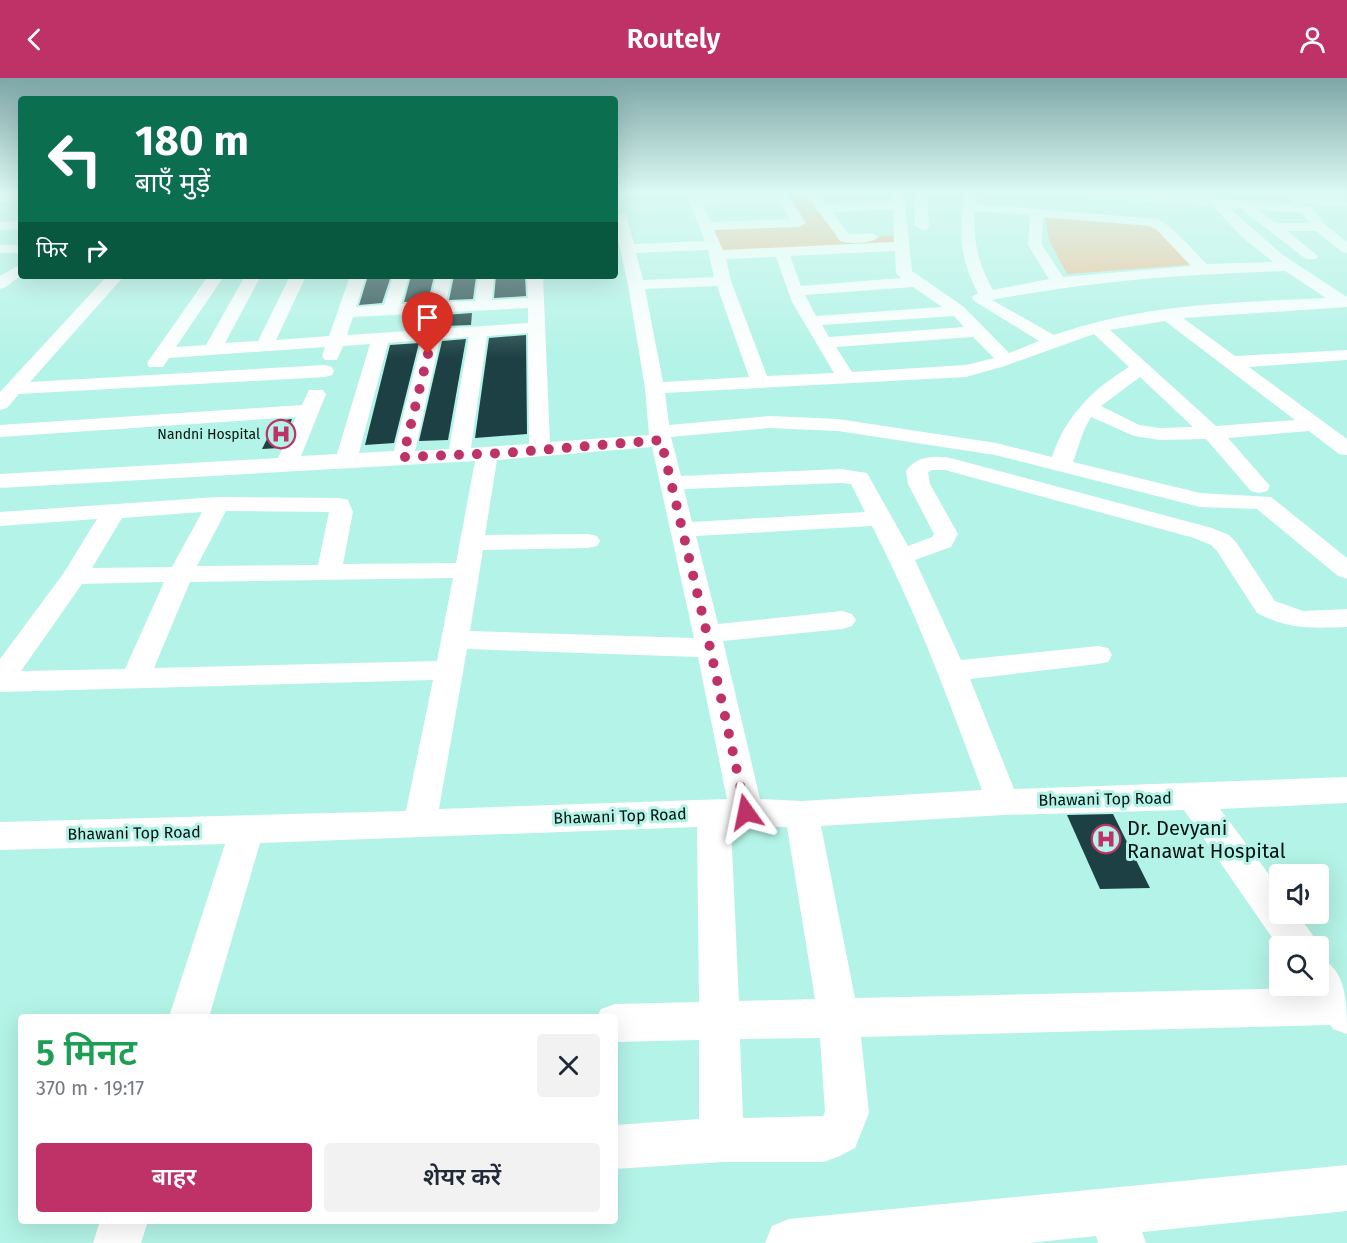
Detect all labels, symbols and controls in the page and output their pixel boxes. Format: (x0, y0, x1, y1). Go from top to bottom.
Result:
icon: back (18, 23, 51, 56)
text: Routely (627, 23, 720, 55)
icon: person (1296, 23, 1329, 56)
text: 180 m (135, 116, 249, 166)
icon: left (36, 120, 114, 198)
text: बाएँ मुड़ें (135, 167, 210, 199)
icon: right (80, 234, 113, 267)
text: फिर (36, 236, 68, 263)
pin (402, 292, 453, 354)
icon: arrive (411, 301, 444, 334)
hospital icon: Nandni Hospital (265, 418, 297, 450)
place label: Nandni Hospital (157, 426, 260, 443)
position arrow (714, 780, 778, 844)
street label: Bhawani Top Road (1038, 788, 1172, 810)
street label: Bhawani Top Road (553, 804, 687, 828)
place label: Dr. Devyani Ranawat Hospital (1127, 816, 1286, 863)
street label: Bhawani Top Road (67, 822, 201, 844)
hospital icon: Dr. Devyani Ranawat Hospital (1090, 823, 1122, 855)
map controls (1269, 864, 1329, 996)
button: sound (1269, 864, 1329, 924)
button: search (1269, 936, 1329, 996)
text: 5 मिनट (36, 1031, 137, 1075)
button: close (537, 1034, 600, 1097)
text: 370 m · 19:17 (36, 1076, 144, 1100)
button: बाहर (36, 1143, 312, 1212)
button: शेयर करें (324, 1143, 600, 1212)

